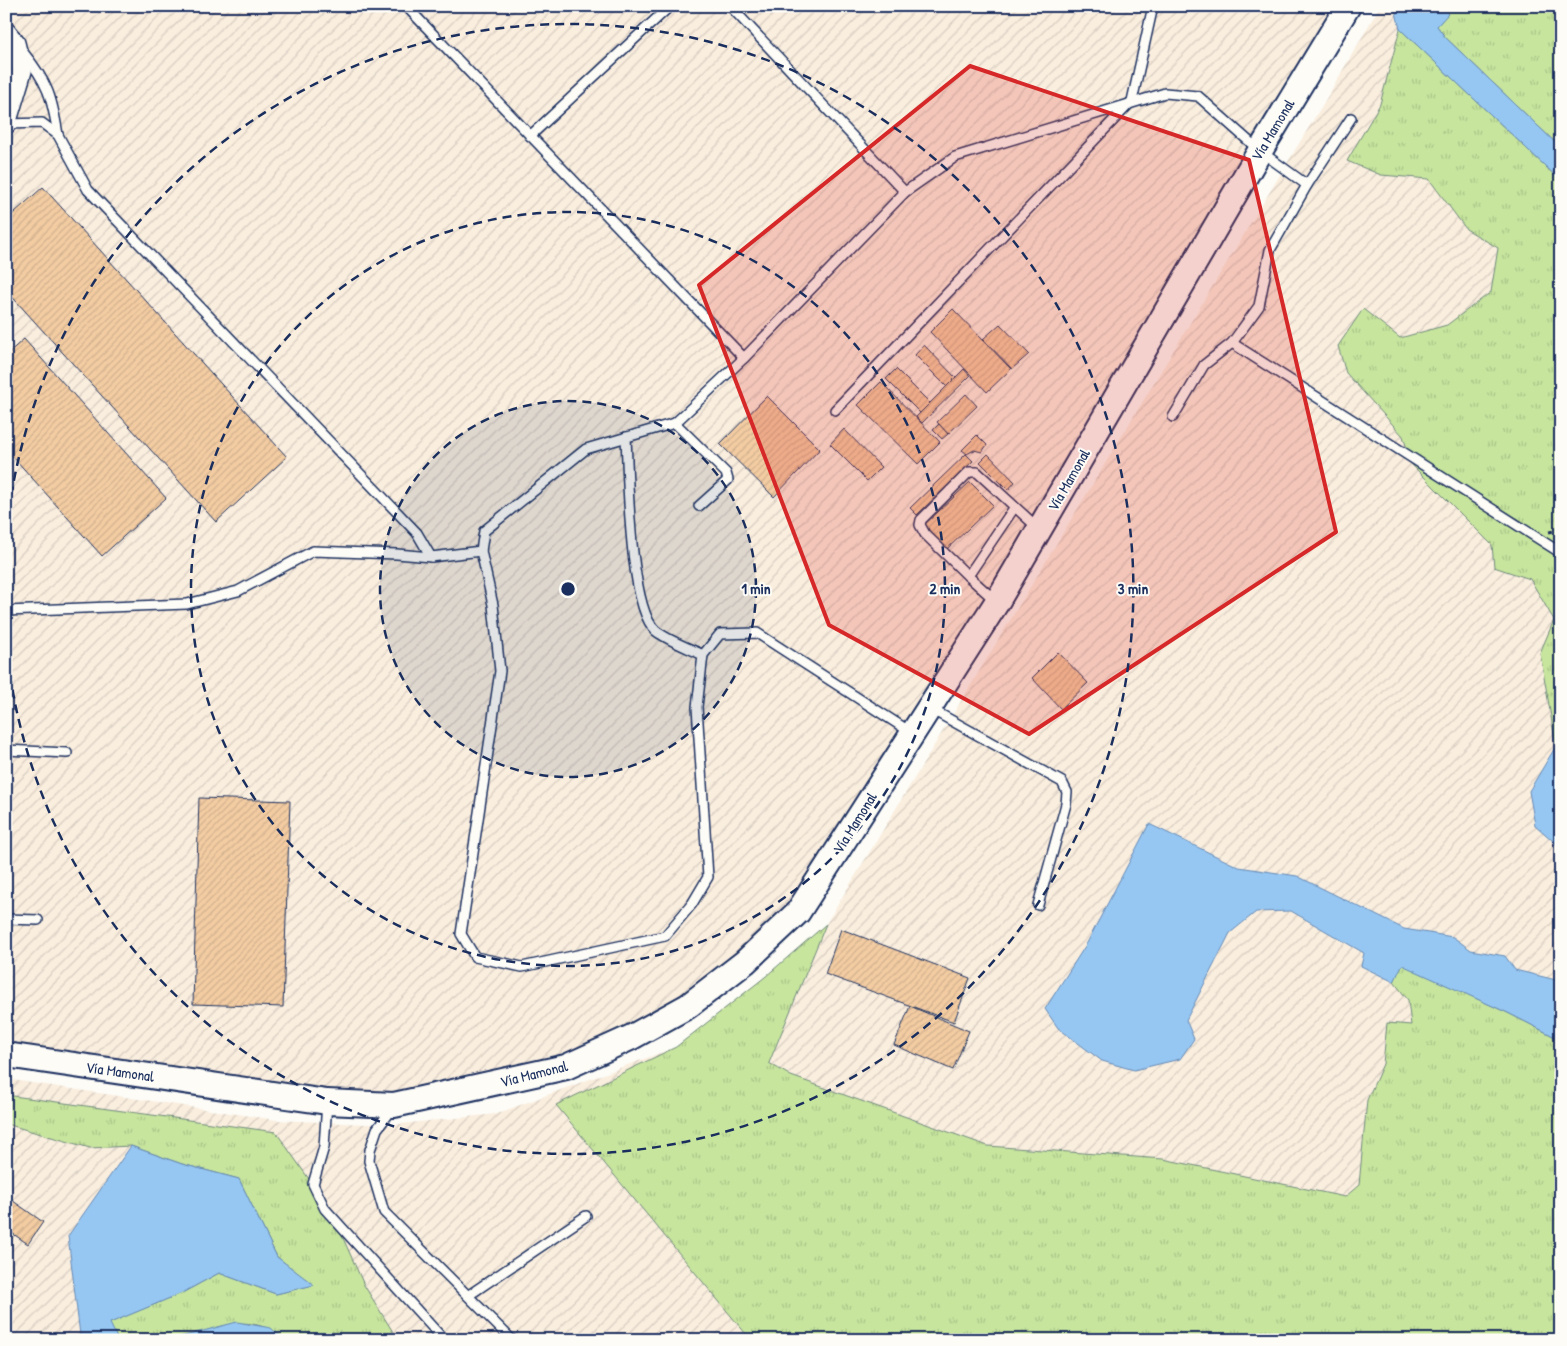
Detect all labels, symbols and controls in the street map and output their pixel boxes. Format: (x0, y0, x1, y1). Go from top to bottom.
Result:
street label: Vía Mamonal (1246, 95, 1299, 165)
street label: Vía Mamonal (1042, 445, 1095, 515)
text: 1 min (741, 578, 771, 599)
text: 2 min (930, 578, 961, 599)
text: 3 min (1118, 578, 1148, 599)
centre of rings (559, 580, 577, 598)
street label: Vía Mamonal (827, 788, 882, 857)
street label: Vía Mamonal (498, 1055, 570, 1092)
street label: Vía Mamonal (85, 1056, 156, 1087)

